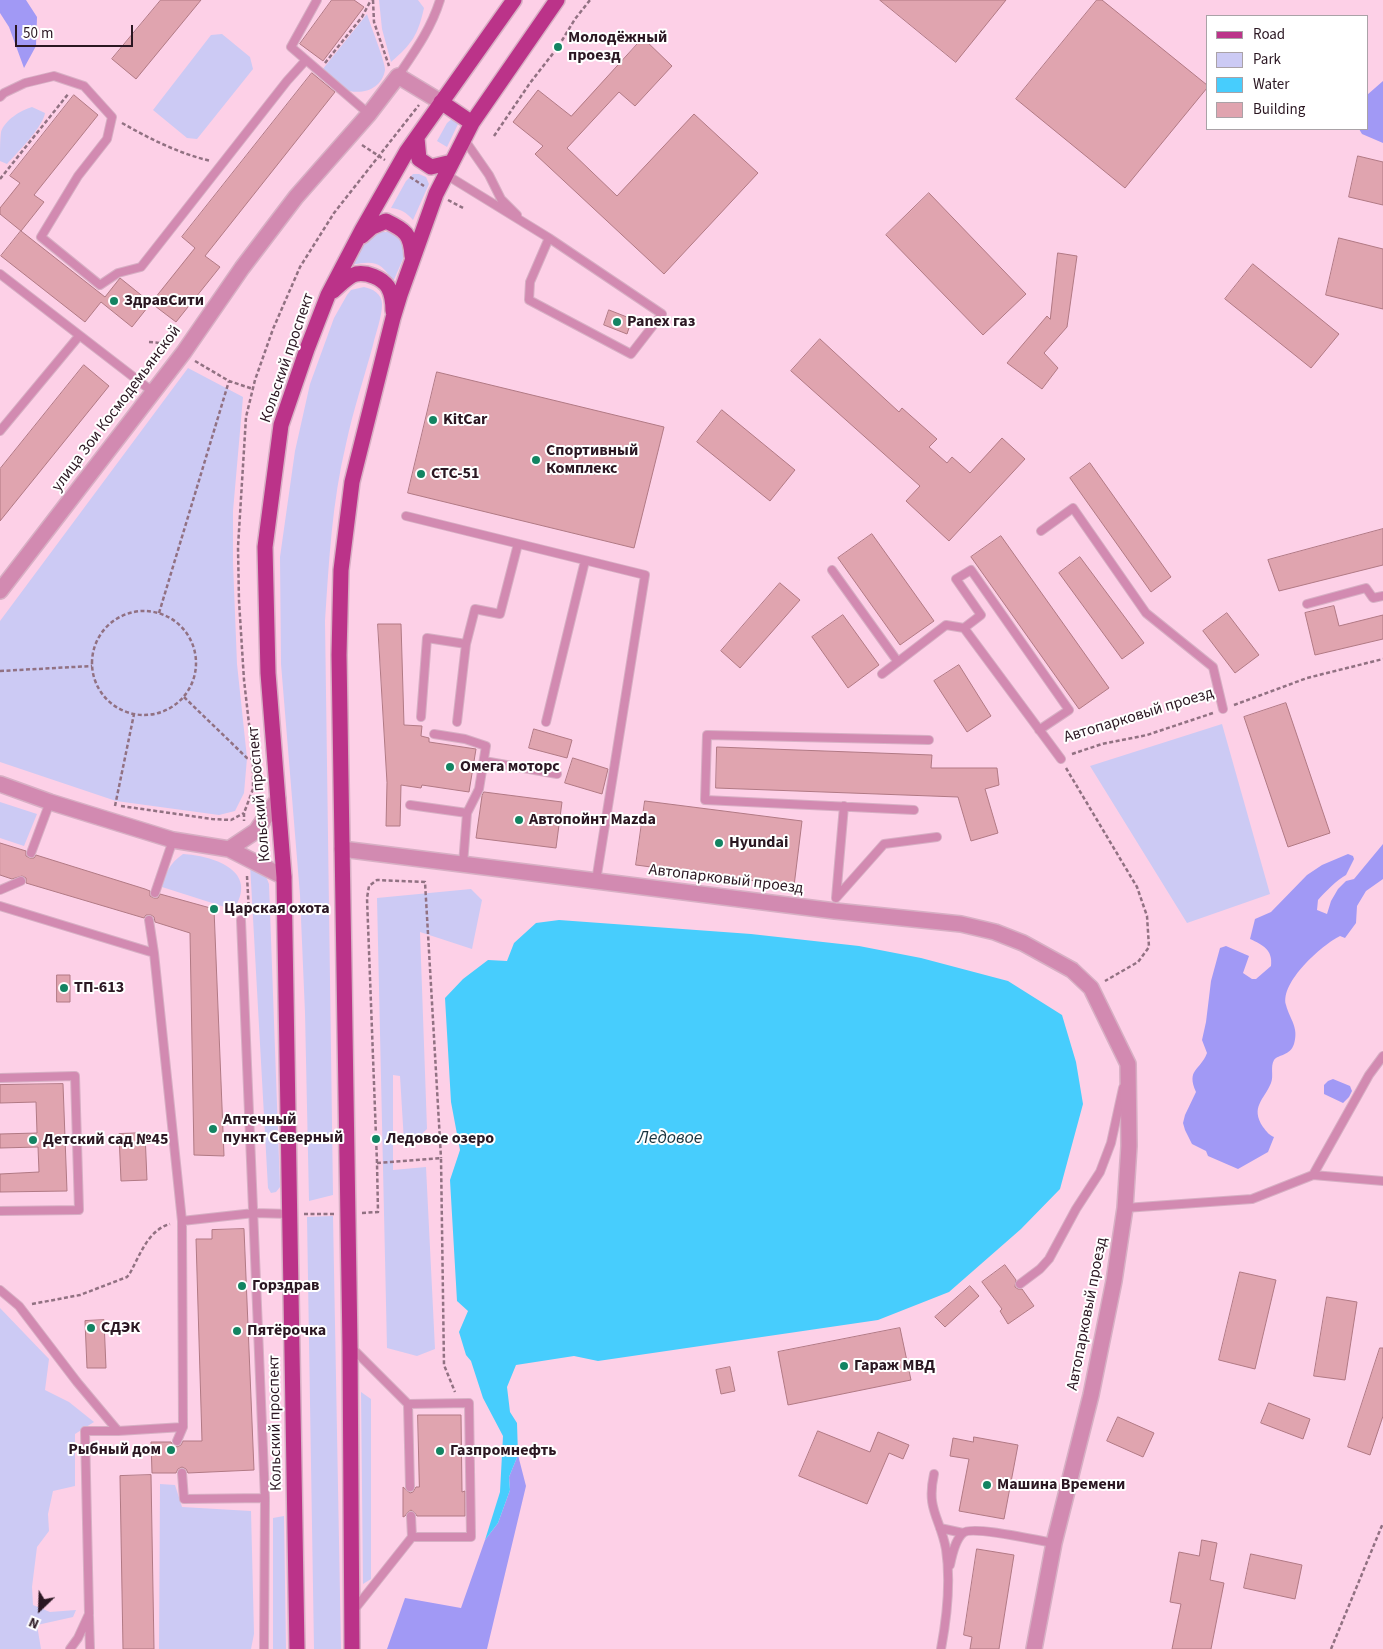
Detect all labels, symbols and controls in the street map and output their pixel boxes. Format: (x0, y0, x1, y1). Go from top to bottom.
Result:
scale bar (18, 15, 135, 47)
legend (1206, 15, 1368, 130)
text: 50 m (23, 23, 53, 44)
text: Road (1253, 24, 1285, 45)
place label: Молодёжный проезд (568, 28, 667, 66)
marker: Молодёжный проезд (552, 41, 564, 53)
text: Park (1253, 49, 1281, 70)
text: Water (1253, 74, 1289, 95)
text: Building (1253, 99, 1305, 120)
place label: ЗдравСити (124, 291, 204, 311)
street label: Кольский проспект (257, 291, 319, 425)
marker: ЗдравСити (108, 295, 120, 307)
place label: Panex газ (627, 312, 695, 332)
marker: Panex газ (611, 316, 623, 328)
street label: улица Зои Космодемьянской (48, 322, 186, 496)
place label: KitCar (443, 410, 487, 430)
marker: KitCar (427, 414, 439, 426)
place label: Спортивный Комплекс (546, 441, 638, 479)
marker: Спортивный Комплекс (530, 454, 542, 466)
place label: СТС-51 (431, 464, 480, 484)
marker: СТС-51 (415, 468, 427, 480)
street label: Автопарковый проезд (1062, 684, 1216, 748)
street label: Кольский проспект (245, 725, 275, 863)
place label: Омега моторс (460, 757, 560, 777)
marker: Омега моторс (444, 761, 456, 773)
place label: Автопойнт Mazda (529, 810, 656, 830)
marker: Автопойнт Mazda (513, 814, 525, 826)
place label: Hyundai (729, 833, 788, 853)
marker: Hyundai (713, 837, 725, 849)
street label: Автопарковый проезд (648, 861, 804, 899)
place label: Царская охота (224, 899, 330, 919)
marker: Царская охота (208, 903, 220, 915)
place label: ТП-613 (74, 978, 124, 998)
marker: ТП-613 (58, 982, 70, 994)
place label: Аптечный пункт Северный (223, 1110, 343, 1148)
marker: Аптечный пункт Северный (207, 1123, 219, 1135)
water label: Ледовое (638, 1128, 702, 1150)
place label: Ледовое озеро (386, 1129, 494, 1149)
place label: Детский сад №45 (43, 1130, 168, 1150)
marker: Ледовое озеро (370, 1133, 382, 1145)
marker: Детский сад №45 (27, 1134, 39, 1146)
street label: Автопарковый проезд (1064, 1236, 1112, 1392)
place label: Горздрав (252, 1276, 320, 1296)
marker: Горздрав (236, 1280, 248, 1292)
place label: СДЭК (101, 1318, 140, 1338)
place label: Пятёрочка (247, 1321, 326, 1341)
marker: СДЭК (85, 1322, 97, 1334)
marker: Пятёрочка (231, 1325, 243, 1337)
street label: Кольский проспект (265, 1355, 287, 1491)
place label: Гараж МВД (854, 1356, 935, 1376)
marker: Гараж МВД (838, 1360, 850, 1372)
place label: Рыбный дом (68, 1440, 161, 1460)
place label: Газпромнефть (450, 1441, 557, 1461)
marker: Рыбный дом (165, 1444, 177, 1456)
marker: Газпромнефть (434, 1445, 446, 1457)
place label: Машина Времени (997, 1475, 1125, 1495)
marker: Машина Времени (981, 1479, 993, 1491)
north arrow (15, 1584, 65, 1634)
text: N (26, 1612, 42, 1634)

